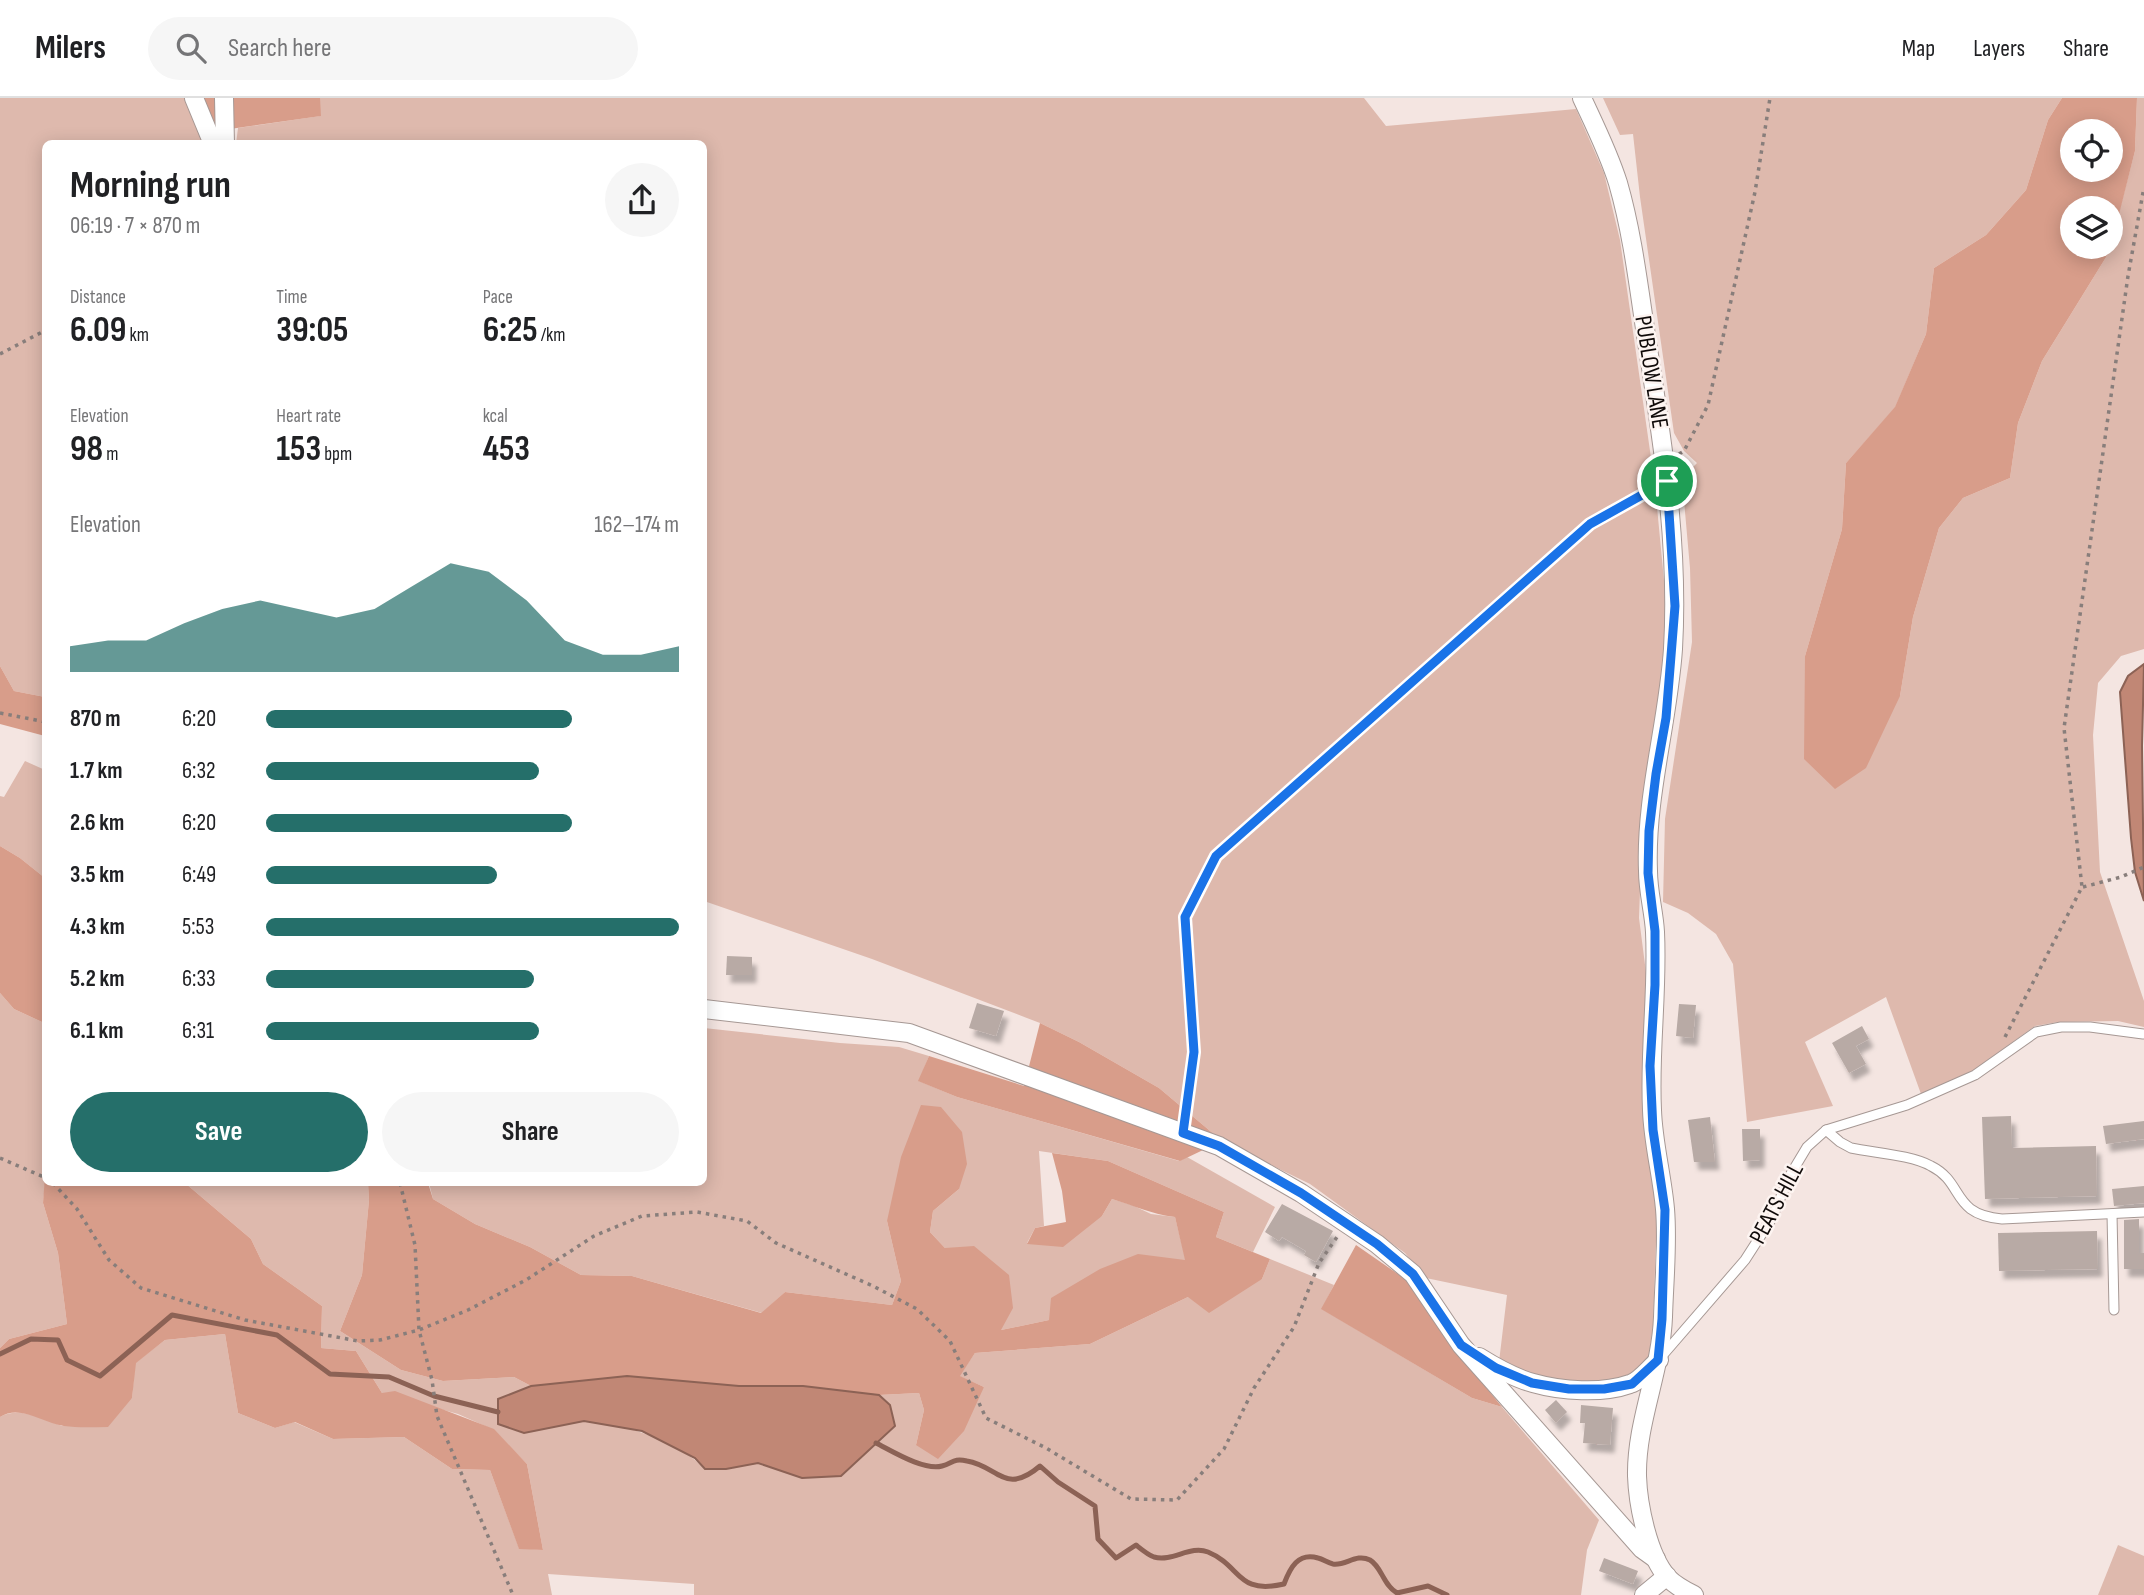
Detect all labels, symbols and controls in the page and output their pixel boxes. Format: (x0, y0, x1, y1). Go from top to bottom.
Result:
search box (148, 17, 638, 80)
text: Milers (35, 28, 106, 68)
icon: search (172, 29, 210, 67)
text: Search here (228, 33, 331, 64)
text: Map (1902, 34, 1935, 63)
text: Layers (1973, 34, 2025, 63)
text: Share (2063, 34, 2109, 63)
map controls (2060, 119, 2123, 259)
button: locate (2060, 119, 2123, 182)
text: Morning run (70, 163, 231, 208)
button: share (605, 163, 679, 237)
button: layers (2060, 196, 2123, 259)
text: 06:19 · 7 × 870 m (70, 212, 200, 240)
text: Distance (70, 286, 126, 309)
text: Time (276, 286, 307, 309)
text: Pace (483, 286, 513, 309)
text: 6.09 (70, 309, 126, 352)
text: 39:05 (276, 309, 348, 352)
text: 6:25 (483, 309, 538, 352)
street label: PUBLOW LANE (1628, 314, 1675, 431)
text: km (126, 324, 149, 347)
text: /km (538, 324, 565, 347)
text: Elevation (70, 405, 129, 428)
text: Heart rate (276, 405, 341, 428)
text: kcal (483, 405, 508, 428)
text: 98 (70, 428, 103, 471)
text: 153 (276, 428, 321, 471)
text: 453 (483, 428, 530, 471)
text: m (103, 443, 118, 466)
text: bpm (321, 443, 352, 466)
pin (1637, 451, 1697, 511)
icon: arrive (1648, 462, 1686, 500)
text: Elevation (70, 511, 141, 539)
text: 162–174 m (594, 511, 679, 539)
text: 870 m (70, 705, 121, 733)
text: 6:20 (182, 705, 216, 733)
text: 1.7 km (70, 757, 123, 785)
text: 6:32 (182, 757, 216, 785)
text: 2.6 km (70, 809, 124, 837)
text: 6:20 (182, 809, 216, 837)
text: 3.5 km (70, 861, 124, 889)
text: 6:49 (182, 861, 216, 889)
text: 4.3 km (70, 913, 125, 941)
text: 5:53 (182, 913, 214, 941)
text: 5.2 km (70, 965, 124, 993)
text: 6:33 (182, 965, 216, 993)
text: 6.1 km (70, 1017, 123, 1045)
text: 6:31 (182, 1017, 214, 1045)
button: Save (70, 1092, 368, 1172)
button: Share (382, 1092, 679, 1172)
street label: PEATS HILL (1743, 1158, 1810, 1249)

